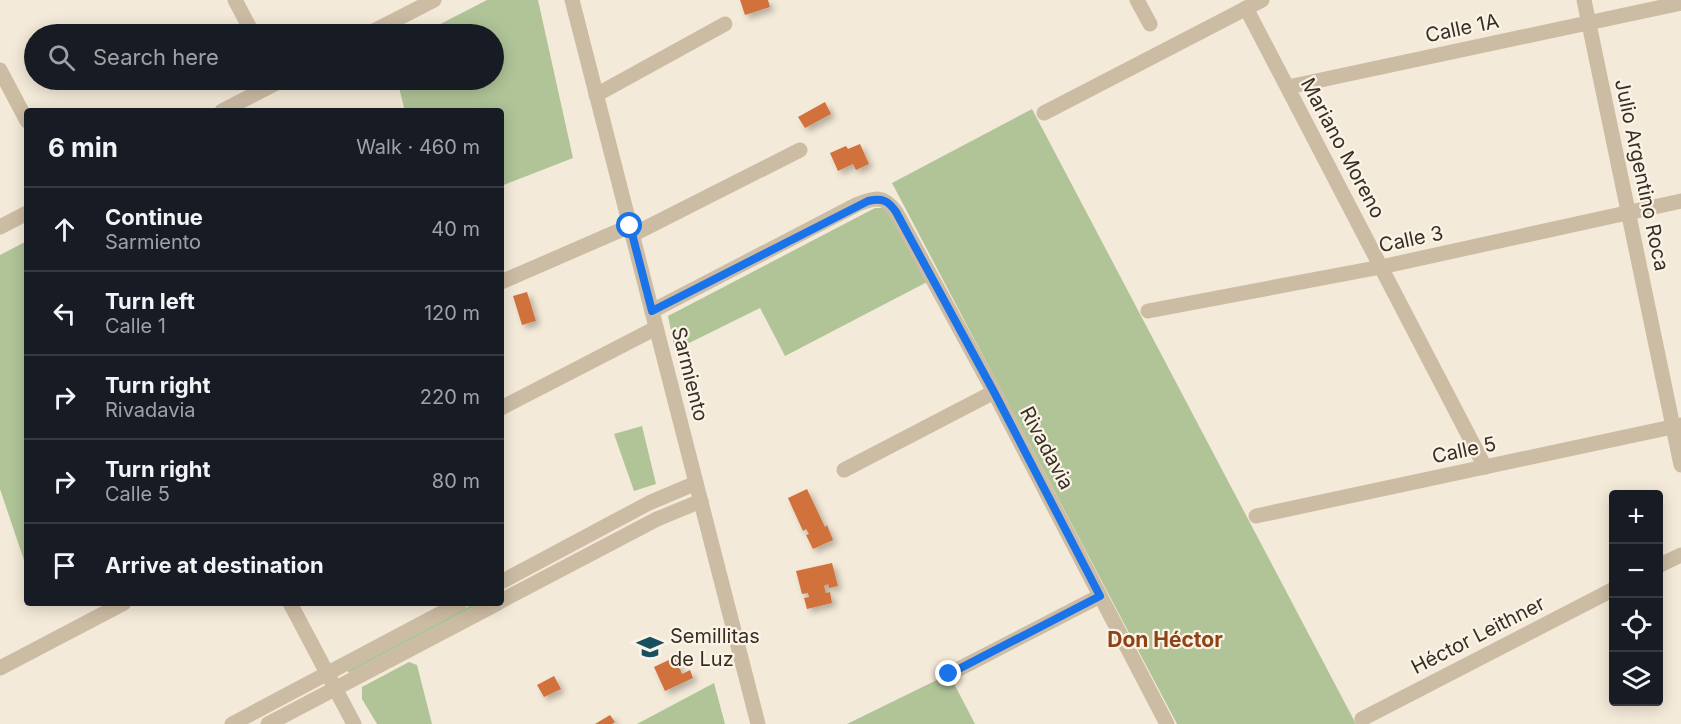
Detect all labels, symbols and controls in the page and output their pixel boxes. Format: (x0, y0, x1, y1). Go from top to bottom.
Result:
street label: Calle 1A (1423, 8, 1501, 48)
search box (24, 24, 504, 90)
icon: search (45, 41, 78, 74)
text: Search here (93, 44, 219, 70)
street label: Mariano Moreno (1296, 74, 1390, 222)
street label: Julio Argentino Roca (1610, 77, 1674, 273)
text: 6 min (48, 132, 118, 163)
text: Walk · 460 m (356, 135, 480, 159)
text: Continue (105, 204, 203, 230)
route start (616, 212, 642, 238)
icon: ahead (48, 213, 81, 246)
text: 40 m (431, 217, 480, 241)
street label: Calle 3 (1377, 220, 1445, 258)
text: Sarmiento (105, 230, 201, 254)
text: Turn left (105, 288, 195, 314)
icon: left (48, 297, 81, 330)
text: 120 m (424, 301, 480, 325)
text: Calle 1 (105, 314, 166, 338)
street label: Sarmiento (667, 324, 713, 424)
text: Turn right (105, 372, 211, 398)
icon: right (48, 381, 81, 414)
text: 220 m (420, 385, 480, 409)
text: Rivadavia (105, 398, 196, 422)
street label: Rivadavia (1015, 402, 1079, 494)
street label: Calle 5 (1430, 432, 1498, 468)
text: Turn right (105, 456, 211, 482)
icon: right (48, 465, 81, 498)
text: 80 m (432, 469, 480, 493)
text: Calle 5 (105, 482, 170, 506)
map controls (1609, 490, 1663, 706)
button: + (1609, 490, 1663, 544)
button: − (1609, 544, 1663, 598)
icon: arrive (48, 549, 81, 582)
text: Arrive at destination (105, 552, 324, 578)
street label: Héctor Leithner (1407, 591, 1549, 679)
button: locate (1609, 598, 1663, 652)
place label: Semillitas de Luz (670, 624, 760, 671)
district label: Don Héctor (1107, 627, 1223, 652)
school or university icon: Semillitas de Luz (635, 632, 665, 662)
button: layers (1609, 652, 1663, 706)
route end (935, 660, 961, 686)

